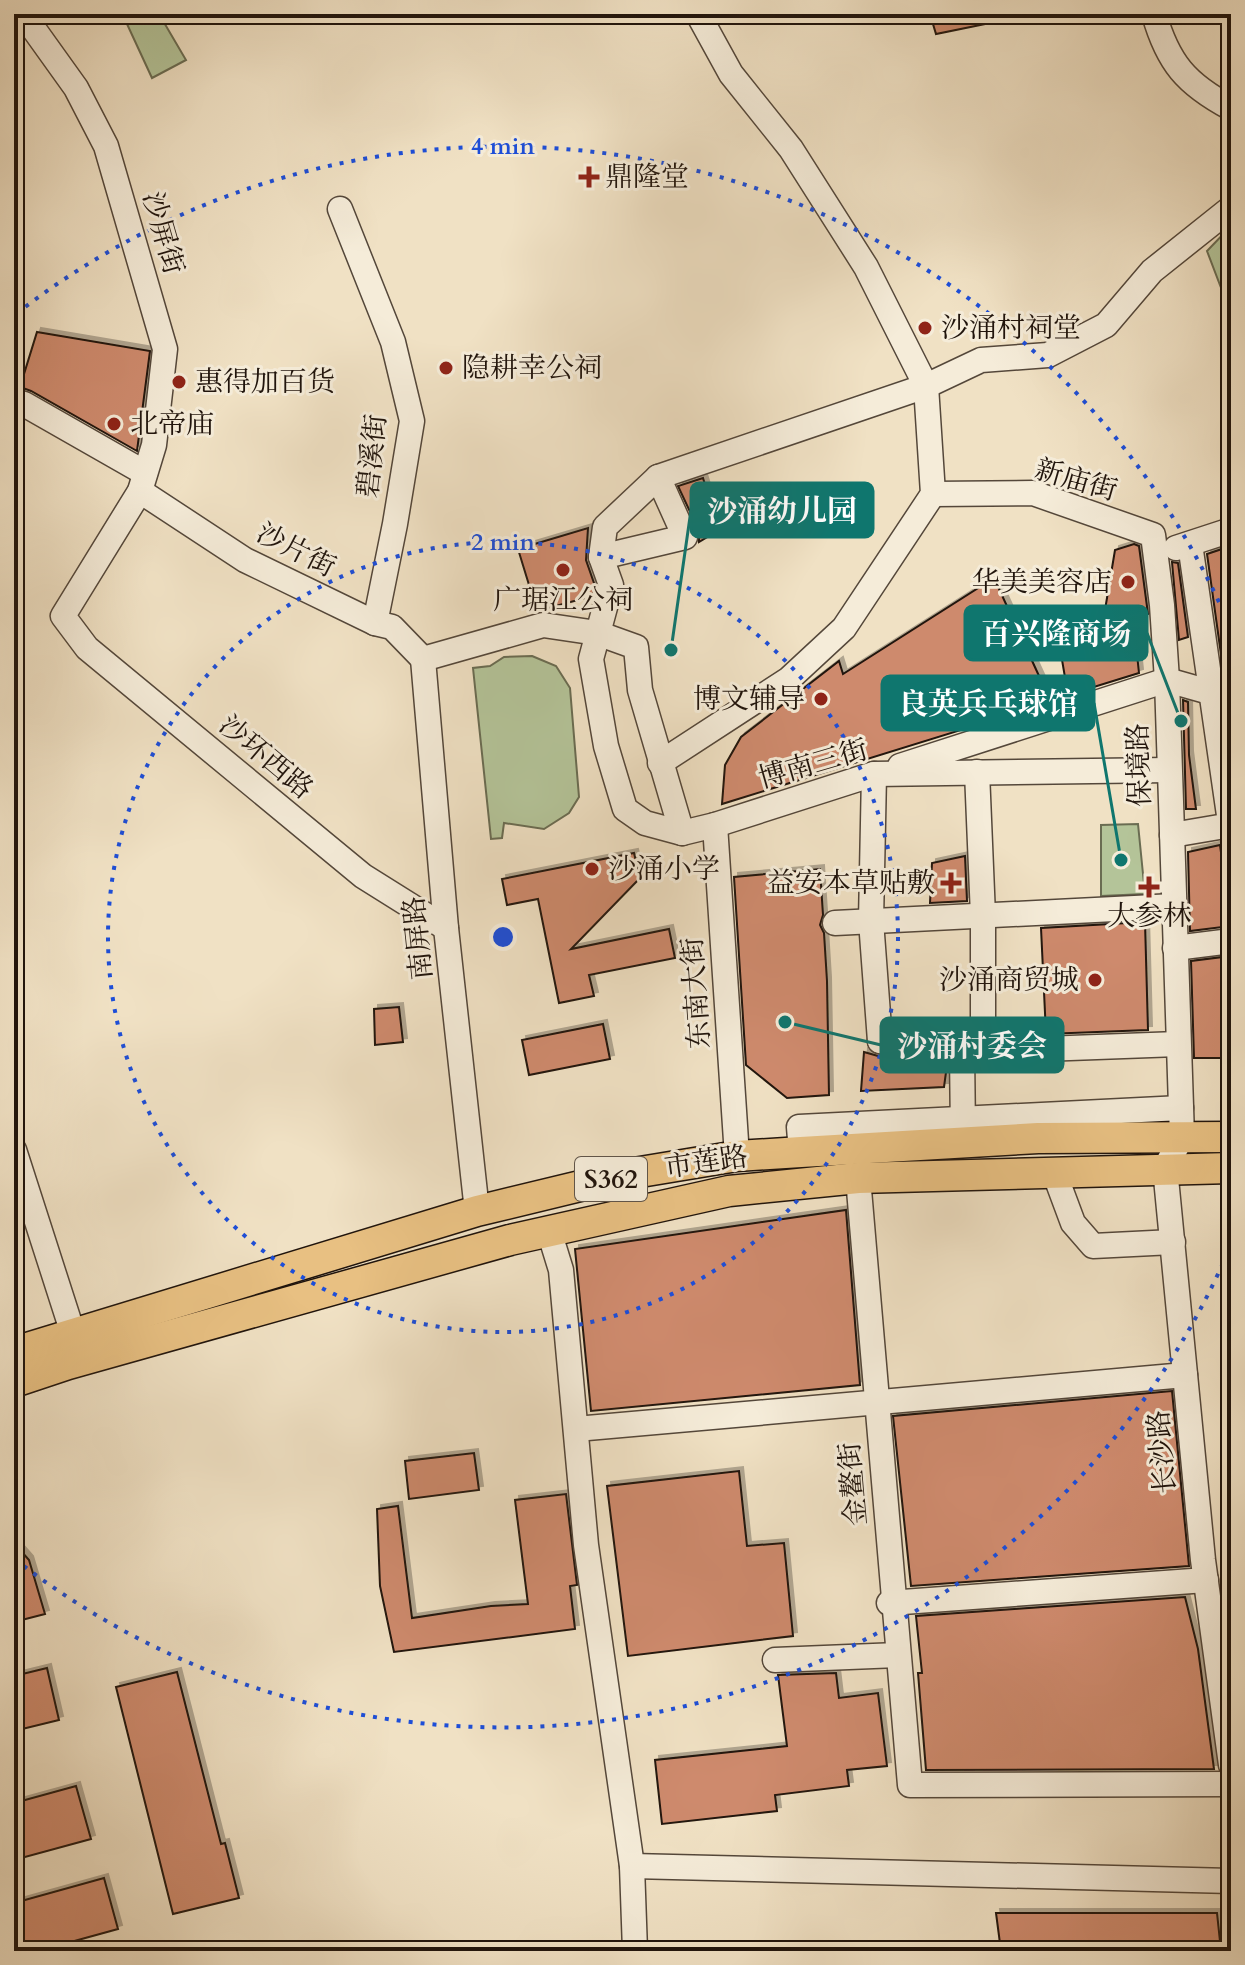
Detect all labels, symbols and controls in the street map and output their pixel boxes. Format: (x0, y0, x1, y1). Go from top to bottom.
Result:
text: 4 min (471, 130, 536, 163)
place label: 鼎隆堂 (605, 158, 689, 196)
marker: 鼎隆堂 (580, 168, 598, 186)
street label: 沙屏街 (133, 187, 193, 279)
place label: 沙涌村祠堂 (941, 309, 1081, 347)
marker: 沙涌村祠堂 (916, 319, 934, 337)
place label: 隐耕幸公祠 (462, 349, 602, 387)
marker: 隐耕幸公祠 (437, 359, 455, 377)
place label: 惠得加百货 (195, 363, 335, 401)
marker: 惠得加百货 (170, 373, 188, 391)
place label: 北帝庙 (130, 405, 214, 443)
street label: 碧溪街 (349, 412, 395, 500)
marker: 北帝庙 (105, 415, 123, 433)
street label: 新庙街 (1030, 450, 1122, 510)
callout: 沙涌幼儿园 (691, 483, 873, 537)
text: 沙涌幼儿园 (707, 491, 857, 532)
street label: 沙片街 (250, 514, 342, 586)
text: 2 min (471, 526, 536, 559)
marker: 广琚江公祠 (554, 561, 572, 579)
place label: 华美美容店 (972, 563, 1112, 601)
marker: 华美美容店 (1119, 573, 1137, 591)
place label: 广琚江公祠 (493, 581, 633, 619)
callout: 百兴隆商场 (965, 606, 1147, 660)
text: 百兴隆商场 (981, 614, 1131, 655)
callout: 良英兵乓球馆 (882, 676, 1094, 730)
place label: 博文辅导 (693, 680, 805, 718)
text: 良英兵乓球馆 (898, 684, 1078, 725)
marker: 博文辅导 (812, 690, 830, 708)
street label: 沙环西路 (211, 706, 321, 808)
street label: 保境路 (1119, 722, 1159, 808)
street label: 博南三街 (754, 730, 872, 798)
place label: 沙涌小学 (608, 850, 720, 888)
marker: 沙涌小学 (583, 860, 601, 878)
place label: 益安本草贴敷 (767, 864, 935, 902)
marker: 益安本草贴敷 (942, 874, 960, 892)
marker: 大参林 (1140, 878, 1158, 896)
street label: 南屏路 (395, 894, 441, 982)
place label: 大参林 (1107, 897, 1191, 935)
centre of rings (489, 923, 517, 951)
street label: 东南大街 (673, 936, 719, 1050)
place label: 沙涌商贸城 (939, 961, 1079, 999)
marker: 沙涌商贸城 (1086, 971, 1104, 989)
callout: 沙涌村委会 (881, 1018, 1063, 1072)
text: 沙涌村委会 (897, 1026, 1047, 1067)
street label: 市莲路 (662, 1137, 750, 1187)
road number: S362 (575, 1157, 647, 1201)
street label: 长沙路 (1139, 1408, 1185, 1496)
street label: 金鳌街 (830, 1440, 876, 1528)

